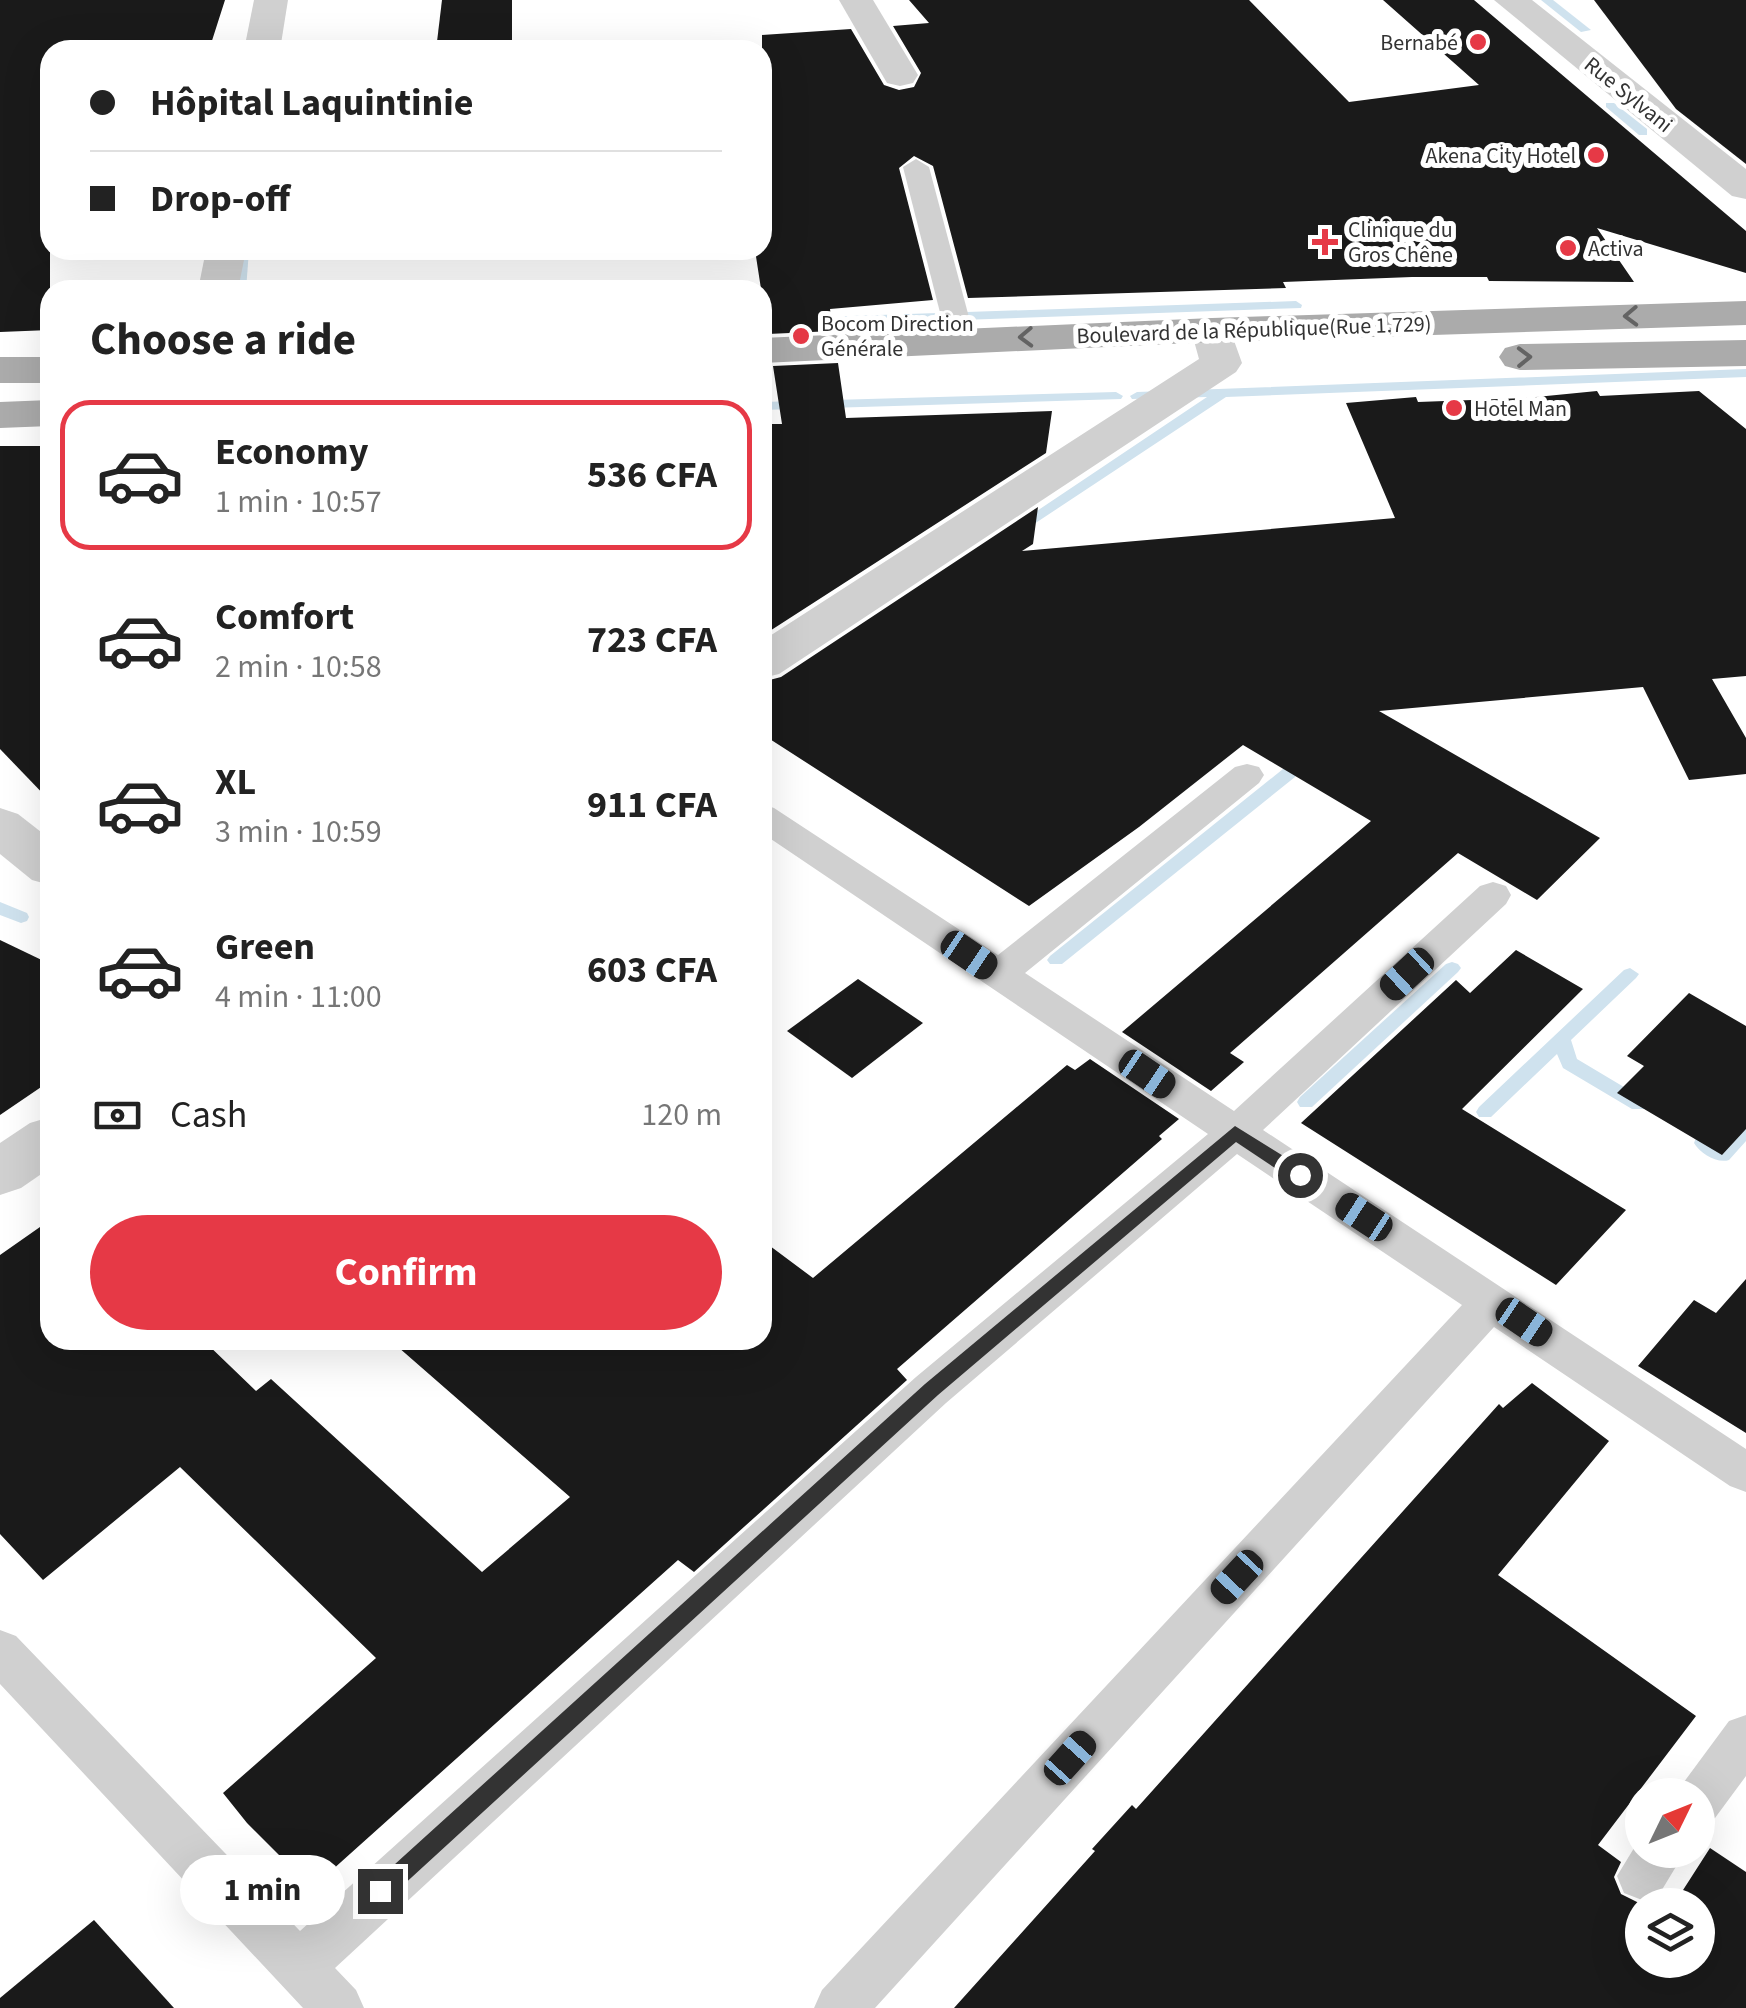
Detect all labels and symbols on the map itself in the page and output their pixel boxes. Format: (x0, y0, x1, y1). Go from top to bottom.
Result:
place label: Bernabé (1380, 27, 1458, 59)
marker: Bernabé (1467, 31, 1489, 53)
street label: Rue Sylvani (1577, 49, 1680, 141)
place label: Akena City Hotel (1426, 140, 1576, 172)
marker: Akena City Hotel (1585, 144, 1607, 166)
place label: Clinique du Gros Chêne (1348, 214, 1453, 271)
marker: Clinique du Gros Chêne (1312, 229, 1338, 255)
place label: Activa (1588, 233, 1644, 265)
marker: Activa (1557, 237, 1579, 259)
one-way arrow (1622, 306, 1638, 327)
place label: Bocom Direction Générale (821, 308, 974, 365)
street label: Boulevard de la République(Rue 1.729) (1076, 308, 1432, 352)
marker: Bocom Direction Générale (790, 325, 812, 347)
one-way arrow (1018, 326, 1034, 347)
one-way arrow (1517, 347, 1533, 368)
place label: Hotel Man (1474, 393, 1567, 425)
marker: Hotel Man (1443, 397, 1465, 419)
car (936, 926, 1002, 984)
car (1375, 943, 1439, 1005)
car (1114, 1045, 1180, 1103)
route start (1278, 1153, 1323, 1198)
car (1331, 1188, 1397, 1246)
car (1491, 1293, 1557, 1351)
car (1206, 1545, 1268, 1609)
car (1039, 1726, 1101, 1790)
north arrow (1625, 1778, 1715, 1868)
callout: 1 min (180, 1856, 345, 1926)
route end (358, 1869, 403, 1914)

